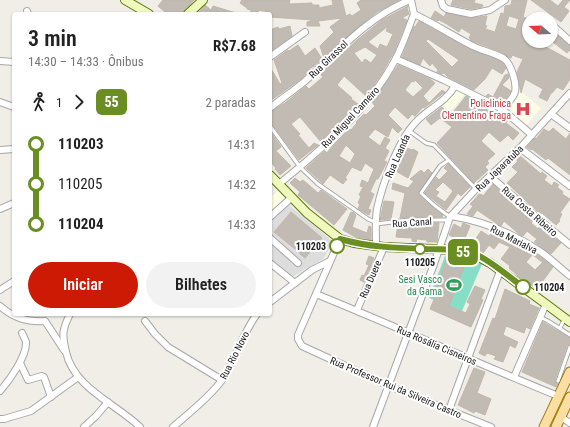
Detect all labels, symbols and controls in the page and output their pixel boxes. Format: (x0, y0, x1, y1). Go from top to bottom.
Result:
north arrow (522, 12, 558, 48)
map controls (522, 12, 558, 48)
text: 3 min (28, 26, 77, 51)
text: R$7.68 (213, 37, 256, 55)
street label: Rua Girassol (307, 38, 350, 81)
text: 14:30 – 14:33 · Ônibus (28, 54, 144, 69)
street label: Rua Miguel Carneiro (319, 85, 381, 150)
icon: walk (28, 91, 50, 113)
icon: forward (68, 91, 90, 113)
text: 55 (104, 94, 119, 110)
text: 1 (56, 95, 62, 110)
text: 2 paradas (205, 95, 256, 110)
place label: Policlinica Clementino Fraga (442, 98, 511, 121)
hospital icon: Policlinica Clementino Fraga (514, 100, 532, 118)
street label: Rua Loanda (383, 133, 412, 180)
text: 110203 (58, 135, 103, 153)
text: 14:31 (227, 137, 256, 152)
street label: Rua Japaratuba (473, 143, 526, 194)
text: 110205 (58, 175, 102, 193)
text: 14:32 (227, 177, 256, 192)
street label: Rua Costa Ribeiro (500, 184, 560, 238)
text: 110204 (58, 215, 103, 233)
street label: Rua Canal (392, 216, 432, 229)
text: 14:33 (227, 217, 256, 232)
street label: Rua Marialva (489, 223, 539, 256)
marker: 110203 (329, 238, 345, 254)
line badge: 55 (445, 239, 481, 265)
place label: 110203 (296, 241, 326, 252)
marker: 110205 (414, 243, 426, 255)
text: 55 (456, 244, 470, 260)
place label: 110205 (405, 257, 435, 268)
street label: Rua Duere (358, 258, 383, 300)
button: Iniciar (28, 262, 138, 308)
button: Bilhetes (146, 262, 256, 308)
place label: Sesi Vasco da Gama (399, 274, 442, 297)
sports icon: Sesi Vasco da Gama (445, 276, 463, 294)
marker: 110204 (515, 279, 531, 295)
place label: 110204 (534, 282, 564, 293)
street label: Rua Rosália Cisneiros (395, 324, 479, 367)
street label: Rua Rio Novo (218, 329, 251, 381)
street label: Rua Professor Rui da Silveira Castro (328, 355, 463, 420)

